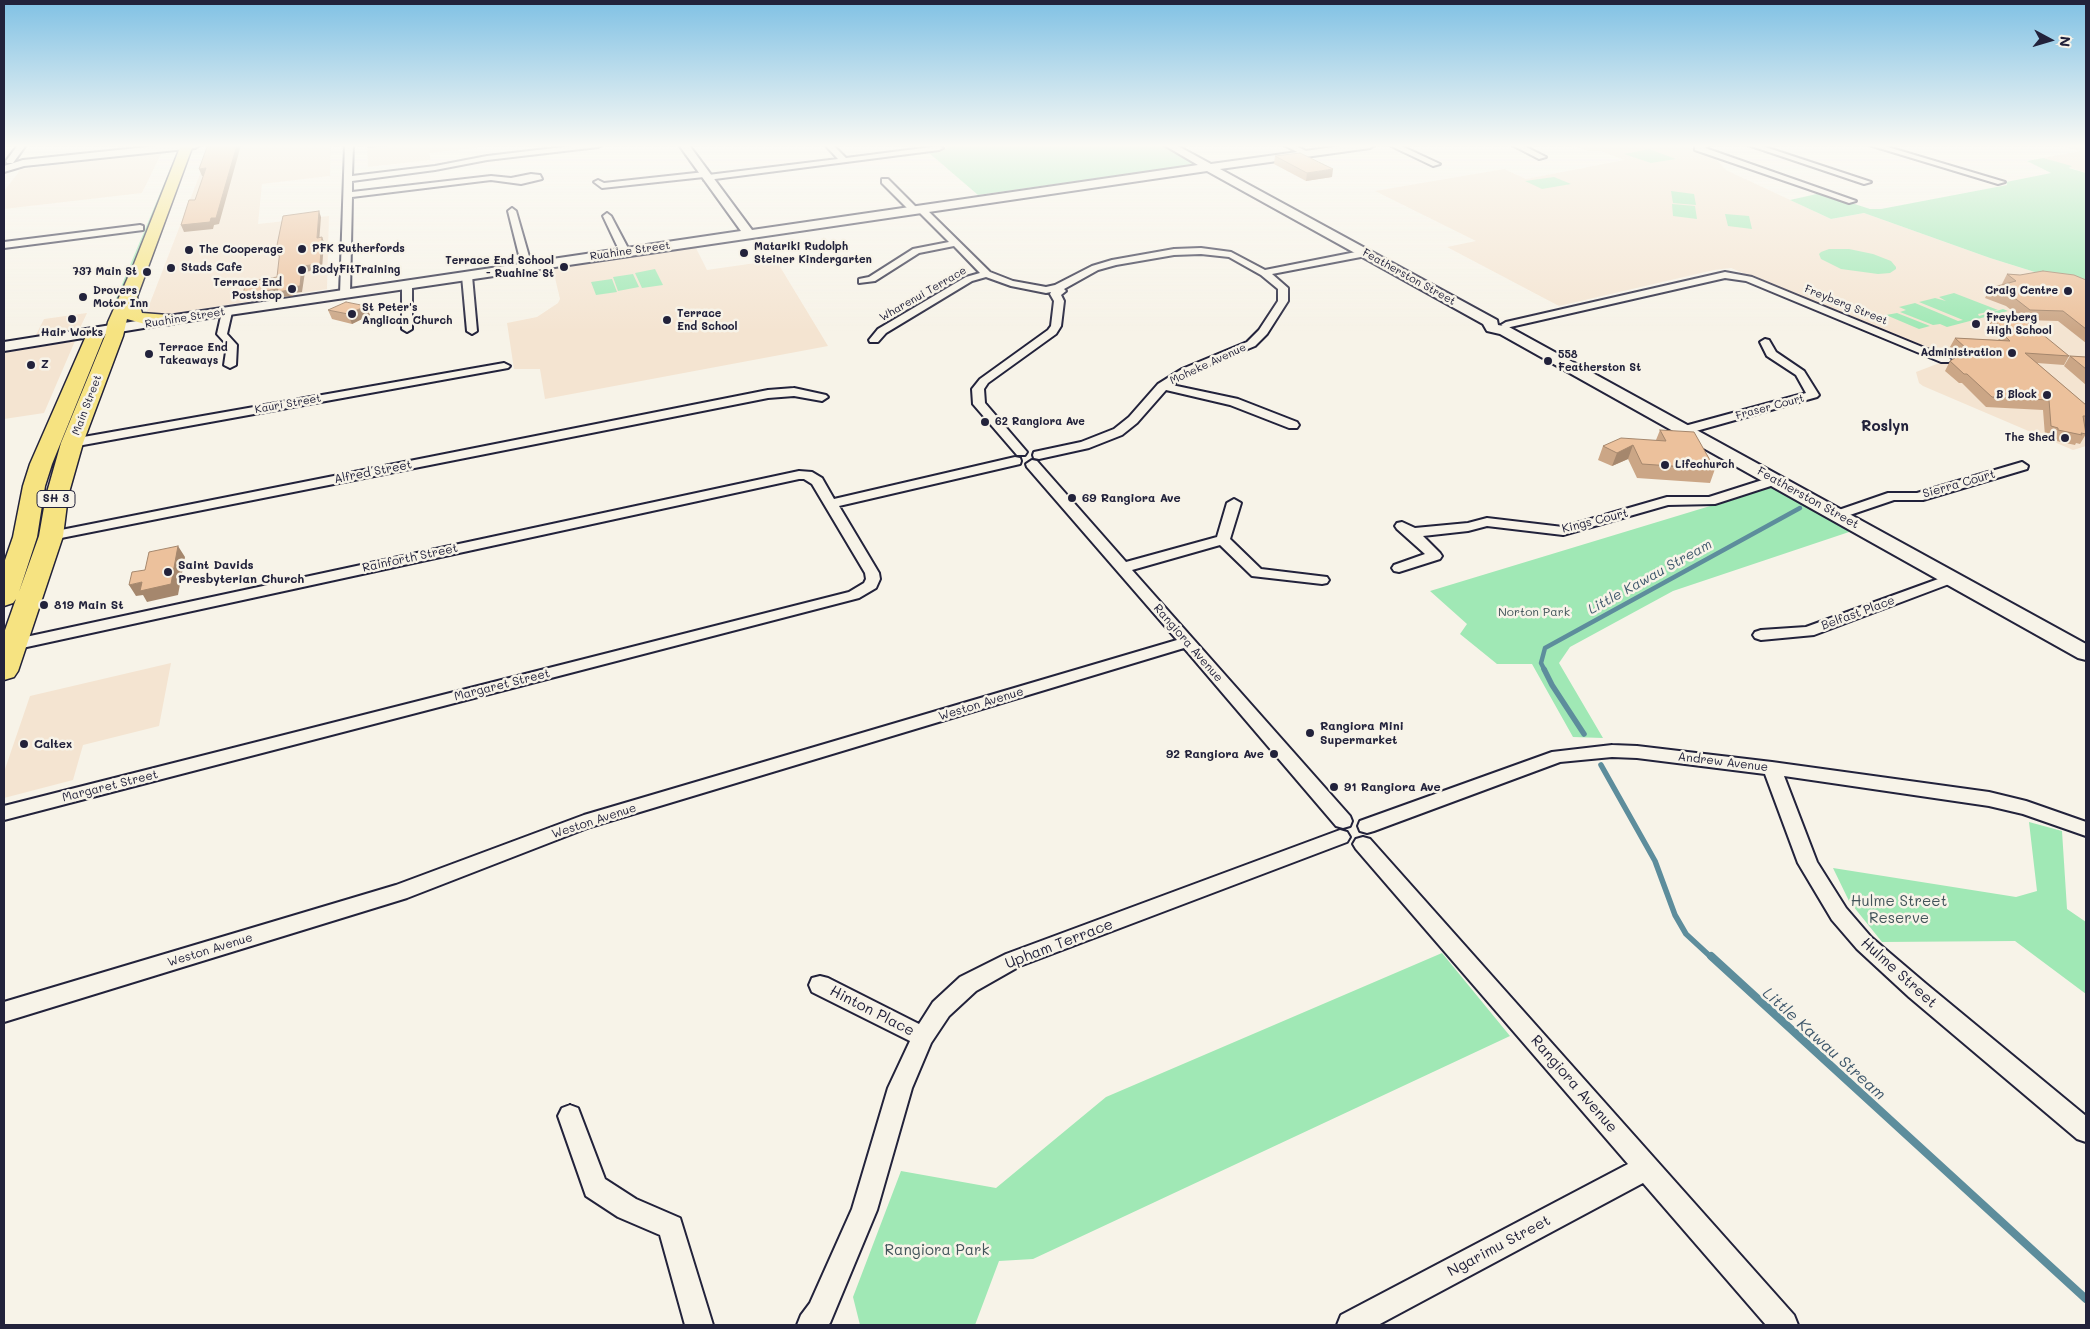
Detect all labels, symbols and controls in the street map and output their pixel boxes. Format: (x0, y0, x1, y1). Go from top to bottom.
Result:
north arrow (2025, 15, 2075, 65)
text: N (2055, 35, 2075, 48)
street label: Ruahine Street (589, 239, 671, 263)
place label: Matariki Rudolph Steiner Kindergarten (754, 240, 872, 266)
place label: PFK Rutherfords (312, 242, 405, 256)
place label: The Cooperage (199, 243, 283, 257)
marker: PFK Rutherfords (296, 243, 308, 255)
marker: The Cooperage (183, 244, 195, 256)
street label: Featherston Street (1360, 246, 1458, 308)
marker: Matariki Rudolph Steiner Kindergarten (738, 247, 750, 259)
place label: Terrace End School - Ruahine St (445, 254, 554, 280)
place label: Stads Cafe (181, 261, 242, 275)
marker: Terrace End School - Ruahine St (558, 261, 570, 273)
marker: Stads Cafe (165, 262, 177, 274)
place label: BodyFitTraining (312, 263, 400, 277)
marker: BodyFitTraining (296, 264, 308, 276)
street label: Wharenui Terrace (877, 264, 969, 324)
place label: 737 Main St (73, 265, 137, 279)
marker: 737 Main St (141, 266, 153, 278)
place label: Terrace End Postshop (213, 276, 282, 302)
street label: Freyberg Street (1803, 282, 1889, 328)
marker: Terrace End Postshop (286, 283, 298, 295)
place label: Drovers Motor Inn (93, 284, 148, 310)
place label: Craig Centre (1985, 284, 2058, 298)
marker: Craig Centre (2062, 285, 2074, 297)
marker: Drovers Motor Inn (77, 291, 89, 303)
place label: St Peter's Anglican Church (362, 301, 452, 327)
street label: Ruahine Street (144, 305, 226, 331)
place label: Terrace End School (677, 307, 737, 333)
marker: St Peter's Anglican Church (346, 308, 358, 320)
place label: Freyberg High School (1986, 311, 2052, 337)
marker: Hair Works (66, 313, 78, 325)
marker: Terrace End School (661, 314, 673, 326)
marker: Freyberg High School (1970, 318, 1982, 330)
place label: Hair Works (41, 326, 103, 340)
place label: Terrace End Takeaways (159, 341, 228, 367)
street label: Moheke Avenue (1168, 341, 1248, 387)
place label: Administration (1920, 346, 2002, 360)
marker: Administration (2006, 347, 2018, 359)
marker: Terrace End Takeaways (143, 348, 155, 360)
place label: 558 Featherston St (1558, 348, 1641, 374)
marker: 558 Featherston St (1542, 355, 1554, 367)
place label: Z (41, 358, 49, 372)
marker: Z (25, 359, 37, 371)
street label: Main Street (69, 373, 105, 437)
place label: B Block (1996, 388, 2037, 402)
marker: B Block (2041, 389, 2053, 401)
street label: Kauri Street (254, 392, 322, 416)
street label: Fraser Court (1734, 392, 1806, 422)
place label: 62 Rangiora Ave (995, 415, 1085, 429)
marker: 62 Rangiora Ave (979, 416, 991, 428)
district label: Roslyn (1861, 417, 1909, 435)
place label: The Shed (2005, 431, 2055, 445)
marker: The Shed (2059, 432, 2071, 444)
street label: Alfred Street (333, 457, 413, 487)
place label: Lifechurch (1675, 458, 1734, 472)
marker: Lifechurch (1659, 459, 1671, 471)
street label: Featherston Street (1755, 464, 1861, 532)
street label: Sierra Court (1921, 467, 1997, 501)
road number: SH 3 (37, 490, 75, 508)
place label: 69 Rangiora Ave (1082, 491, 1181, 505)
marker: 69 Rangiora Ave (1066, 492, 1078, 504)
street label: Kings Court (1560, 506, 1630, 536)
water label: Little Kawau Stream (1585, 536, 1715, 618)
street label: Rainforth Street (361, 541, 459, 575)
place label: Saint Davids Presbyterian Church (178, 558, 304, 586)
marker: Saint Davids Presbyterian Church (162, 566, 174, 578)
street label: Belfast Place (1819, 593, 1897, 633)
place label: 819 Main St (54, 598, 123, 612)
marker: 819 Main St (38, 599, 50, 611)
street label: Rangiora Avenue (1150, 601, 1226, 685)
park label: Norton Park (1498, 605, 1570, 619)
street label: Margaret Street (453, 666, 551, 704)
street label: Weston Avenue (937, 684, 1025, 724)
place label: Rangiora Mini Supermarket (1320, 719, 1404, 747)
marker: Rangiora Mini Supermarket (1304, 727, 1316, 739)
place label: Caltex (34, 737, 72, 751)
marker: Caltex (18, 738, 30, 750)
place label: 92 Rangiora Ave (1166, 747, 1264, 761)
marker: 92 Rangiora Ave (1268, 748, 1280, 760)
street label: Andrew Avenue (1677, 749, 1769, 775)
street label: Margaret Street (61, 767, 159, 805)
place label: 91 Rangiora Ave (1344, 780, 1441, 794)
marker: 91 Rangiora Ave (1328, 781, 1340, 793)
street label: Weston Avenue (550, 801, 638, 841)
park label: Hulme Street Reserve (1851, 892, 1947, 927)
street label: Upham Terrace (1003, 915, 1115, 973)
street label: Weston Avenue (166, 930, 254, 970)
street label: Hulme Street (1857, 934, 1941, 1012)
street label: Hinton Place (827, 982, 917, 1040)
water label: Little Kawau Stream (1758, 984, 1890, 1104)
street label: Rangiora Avenue (1527, 1032, 1621, 1136)
street label: Ngarimu Street (1444, 1211, 1554, 1281)
park label: Rangiora Park (884, 1241, 990, 1259)

